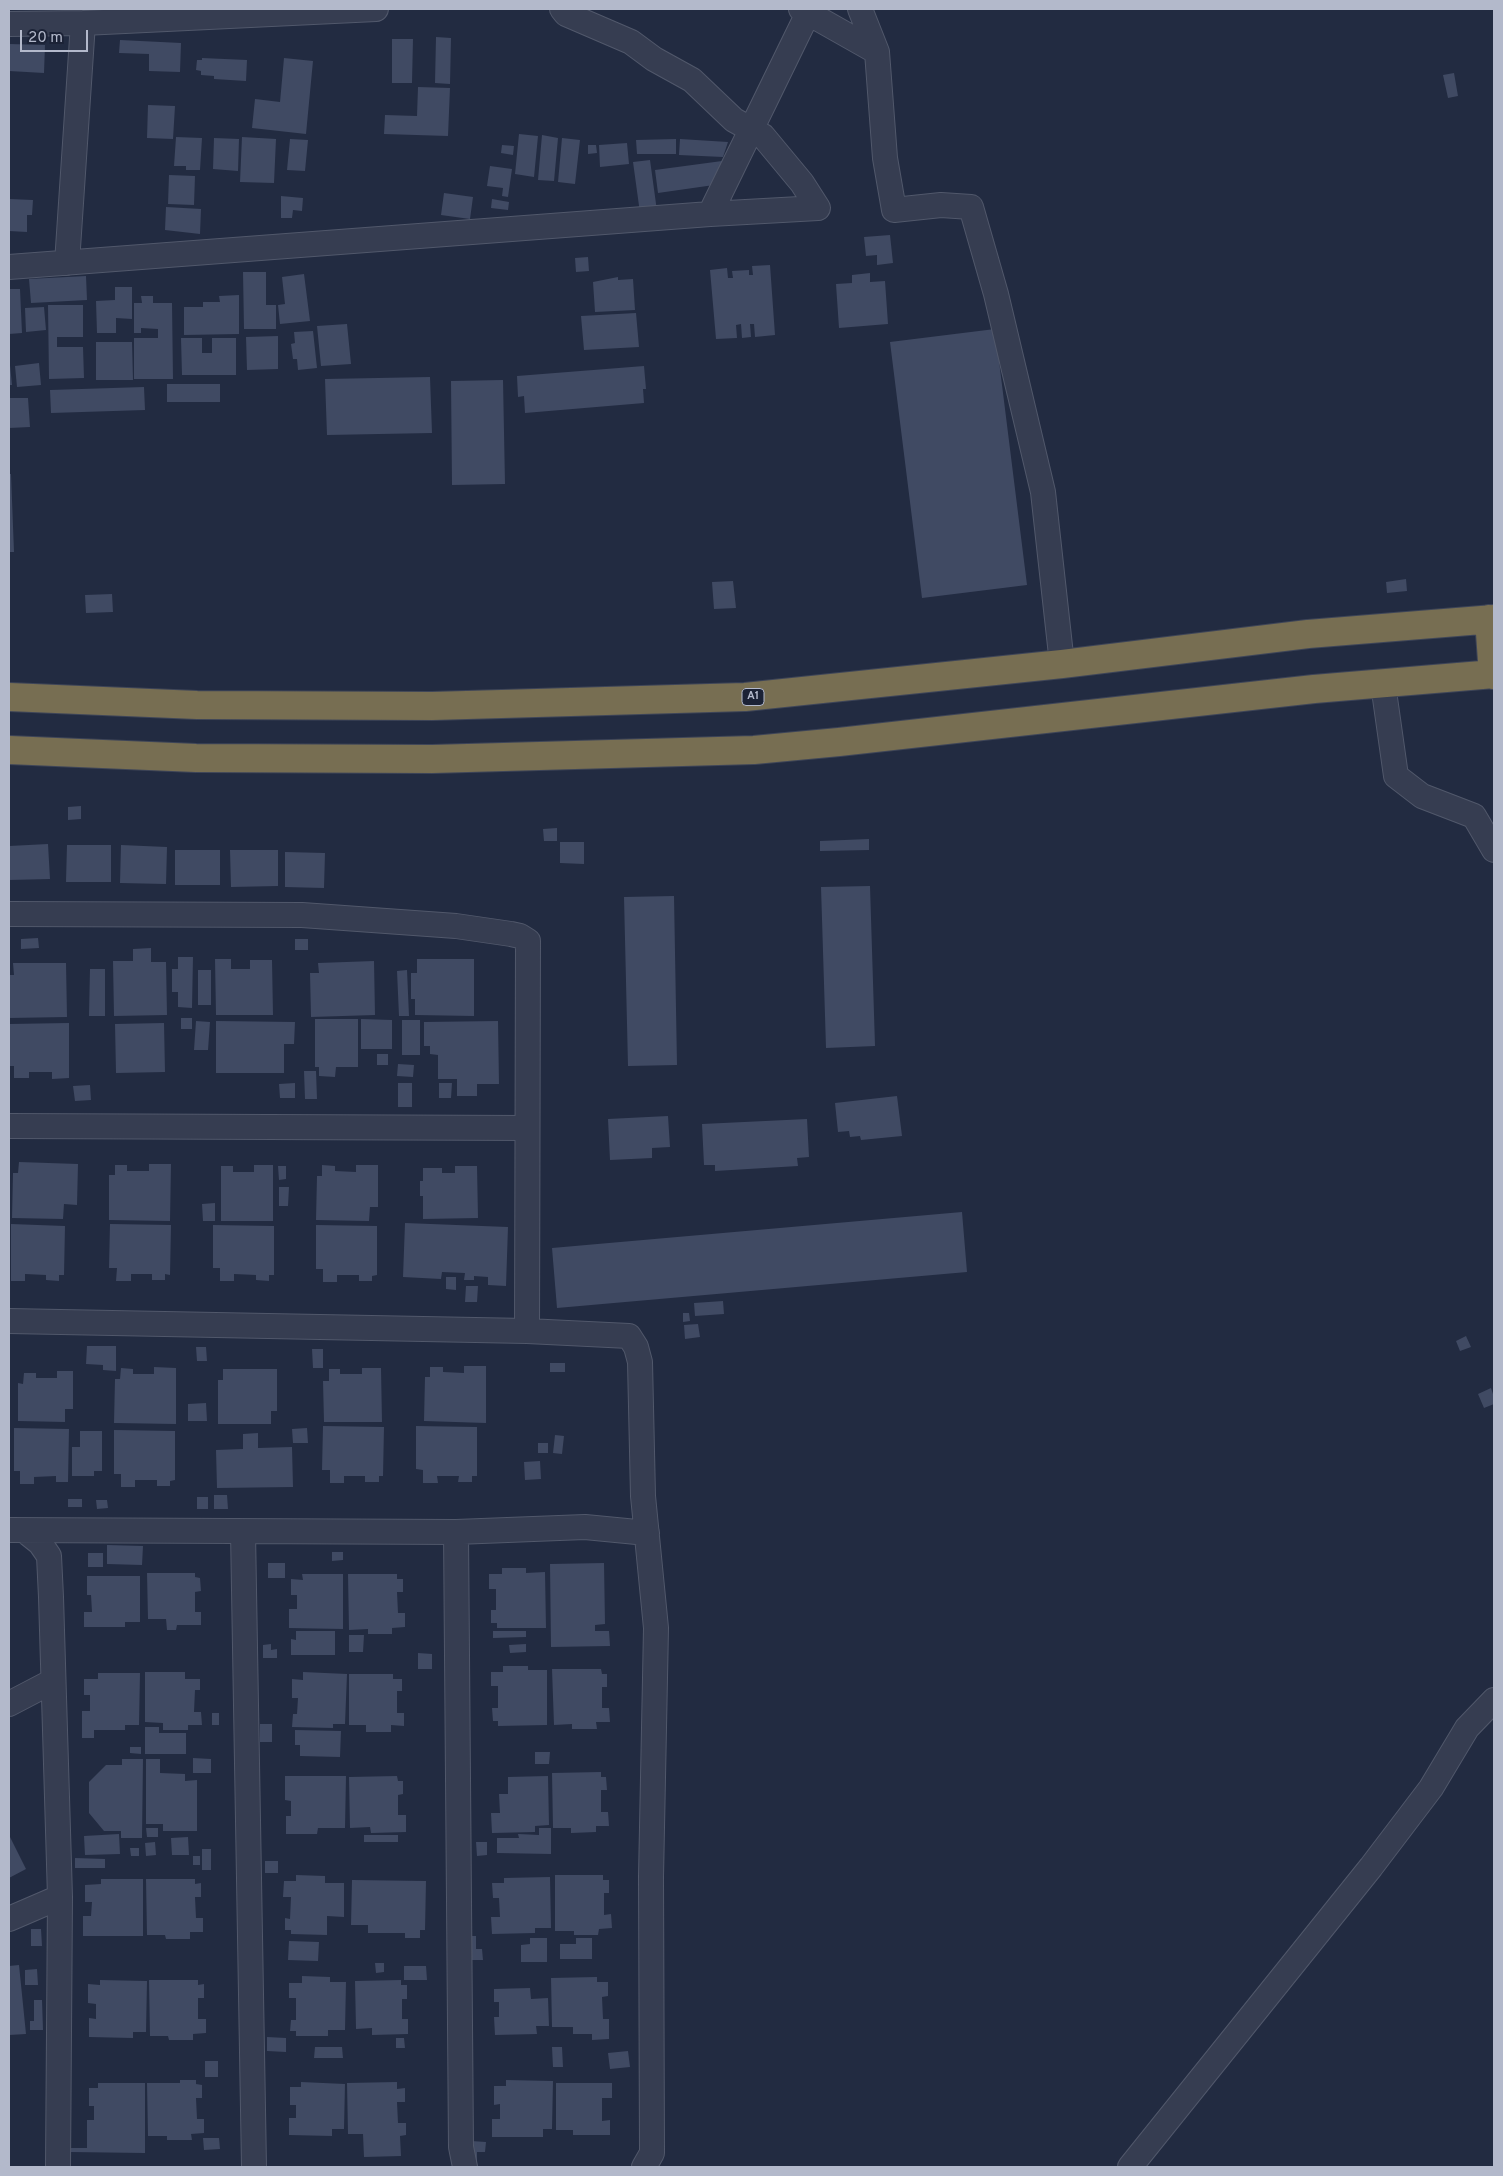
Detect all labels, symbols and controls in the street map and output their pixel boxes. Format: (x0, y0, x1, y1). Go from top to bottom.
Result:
scale bar (22, 20, 90, 52)
text: 20 m (28, 29, 63, 48)
road number: A1 (742, 689, 764, 706)

